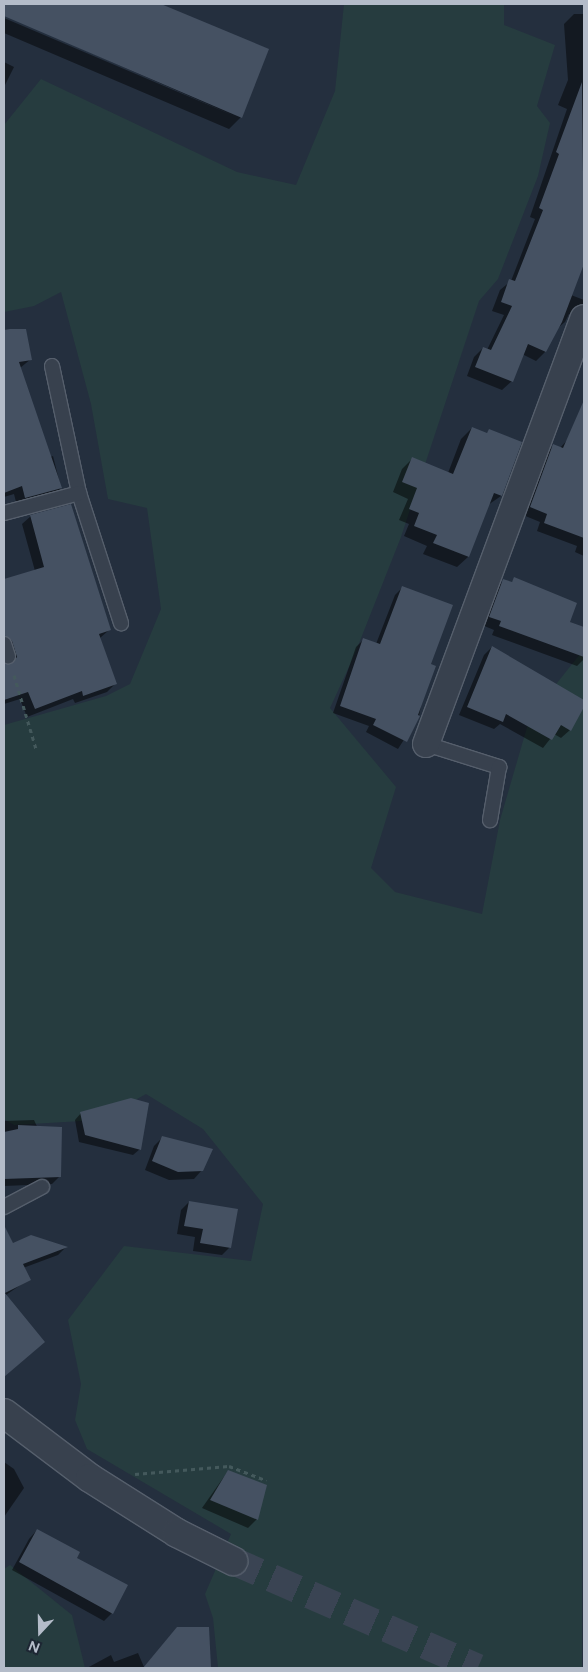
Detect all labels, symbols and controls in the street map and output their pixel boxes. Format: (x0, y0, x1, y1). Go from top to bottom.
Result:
north arrow (15, 1607, 65, 1657)
text: N (26, 1637, 43, 1656)

